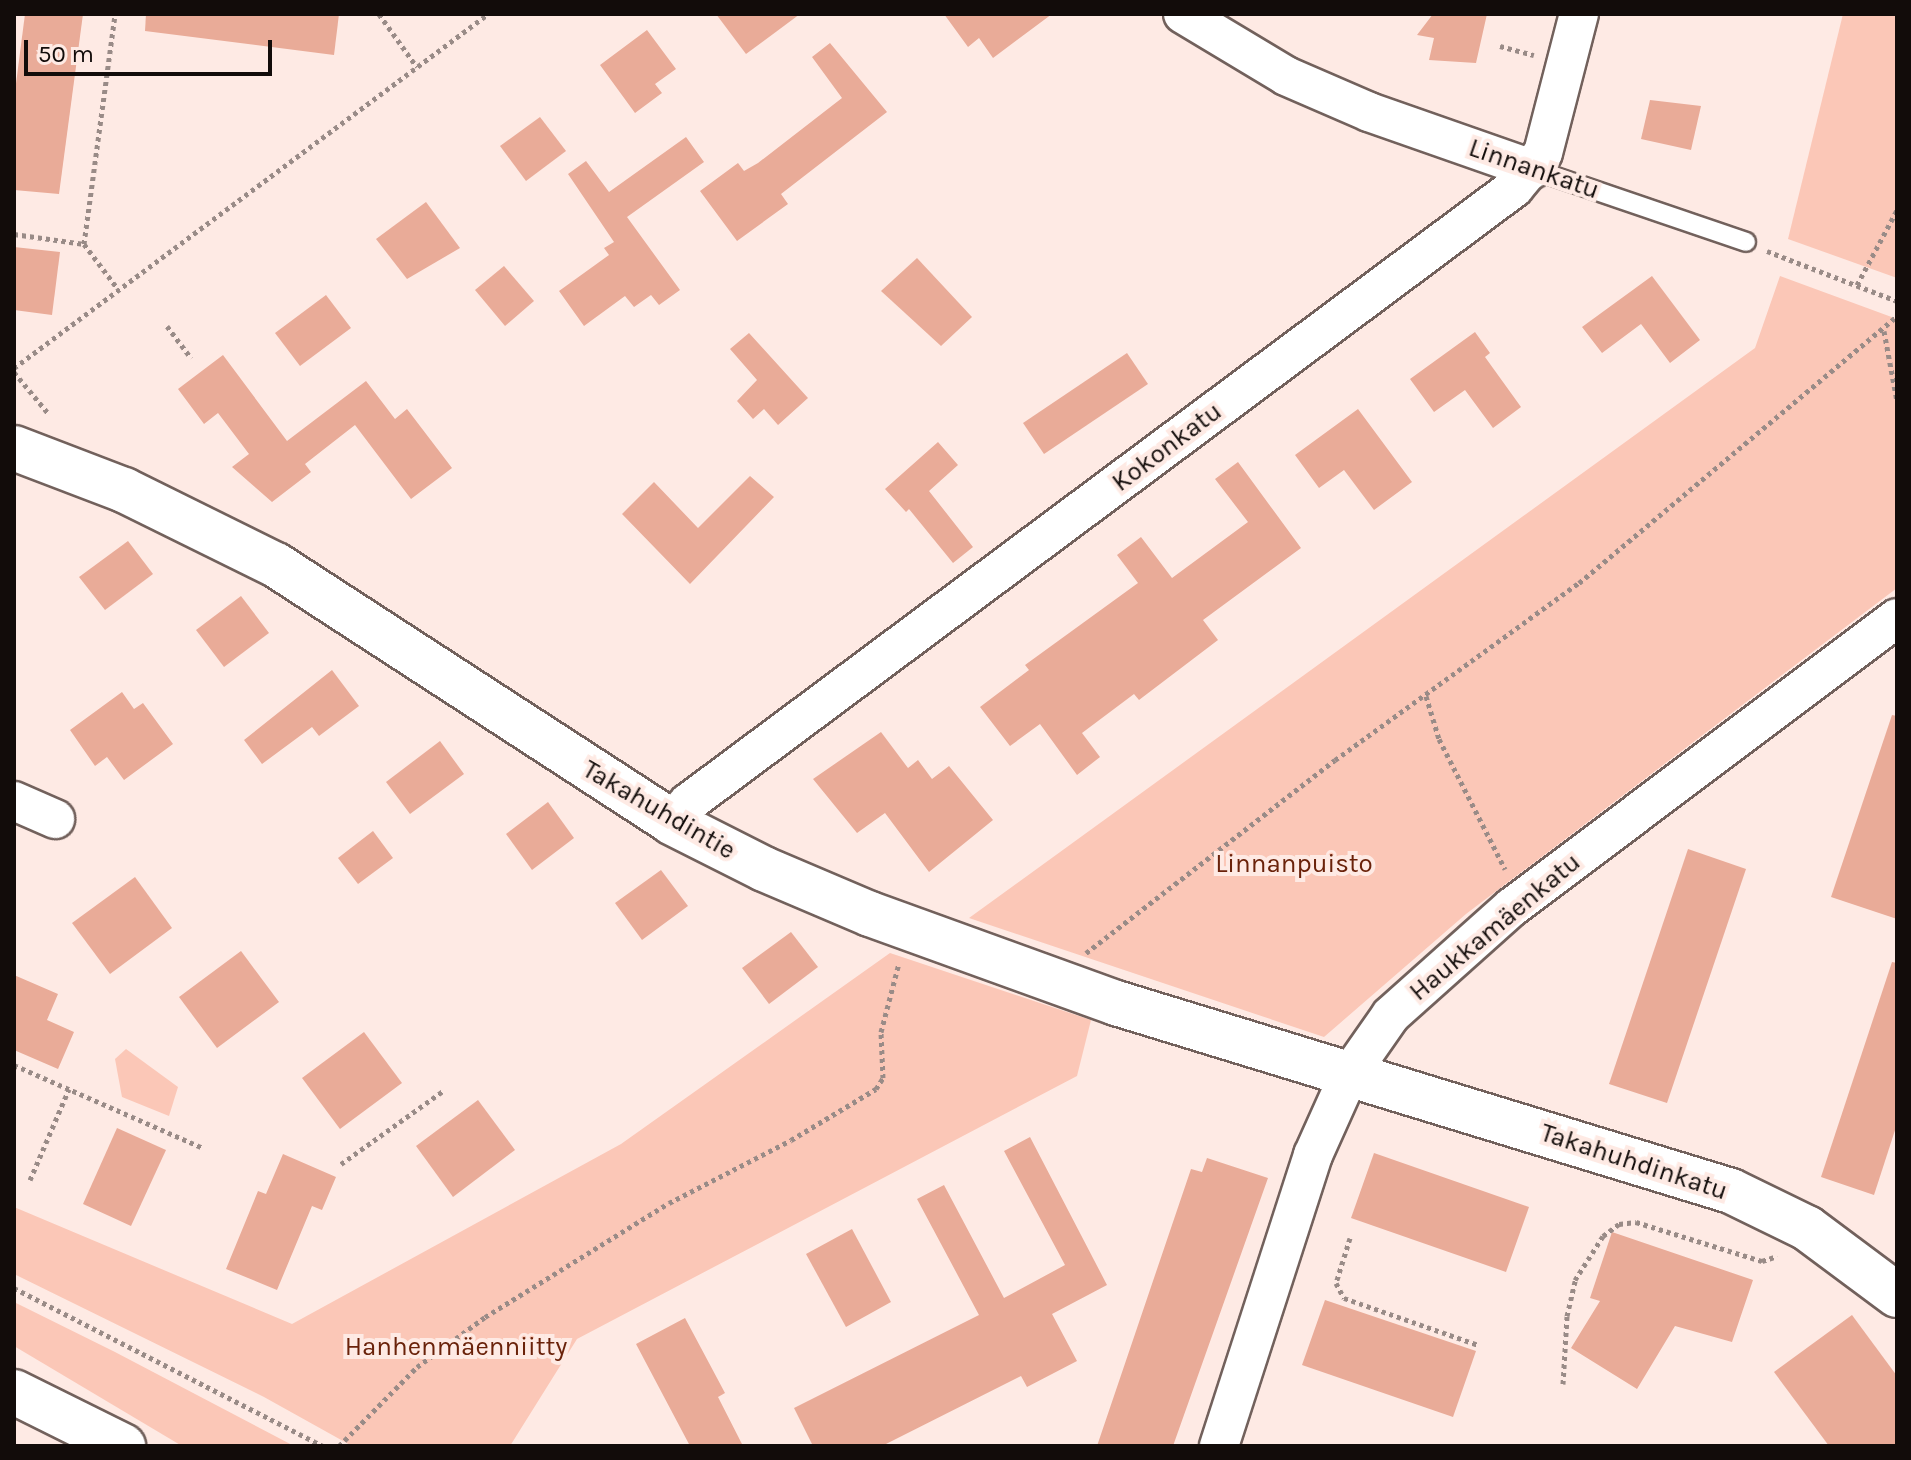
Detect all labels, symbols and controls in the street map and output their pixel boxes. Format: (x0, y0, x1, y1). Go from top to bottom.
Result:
scale bar (28, 24, 276, 74)
text: 50 m (38, 40, 94, 68)
street label: Linnankatu (1465, 132, 1603, 206)
street label: Kokonkatu (1106, 396, 1228, 498)
street label: Takahuhdintie (577, 754, 741, 866)
street label: Haukkamäenkatu (1403, 847, 1587, 1007)
park label: Linnanpuisto (1215, 848, 1373, 880)
street label: Takahuhdinkatu (1537, 1117, 1731, 1207)
park label: Hanhenmäenniitty (345, 1331, 567, 1363)

